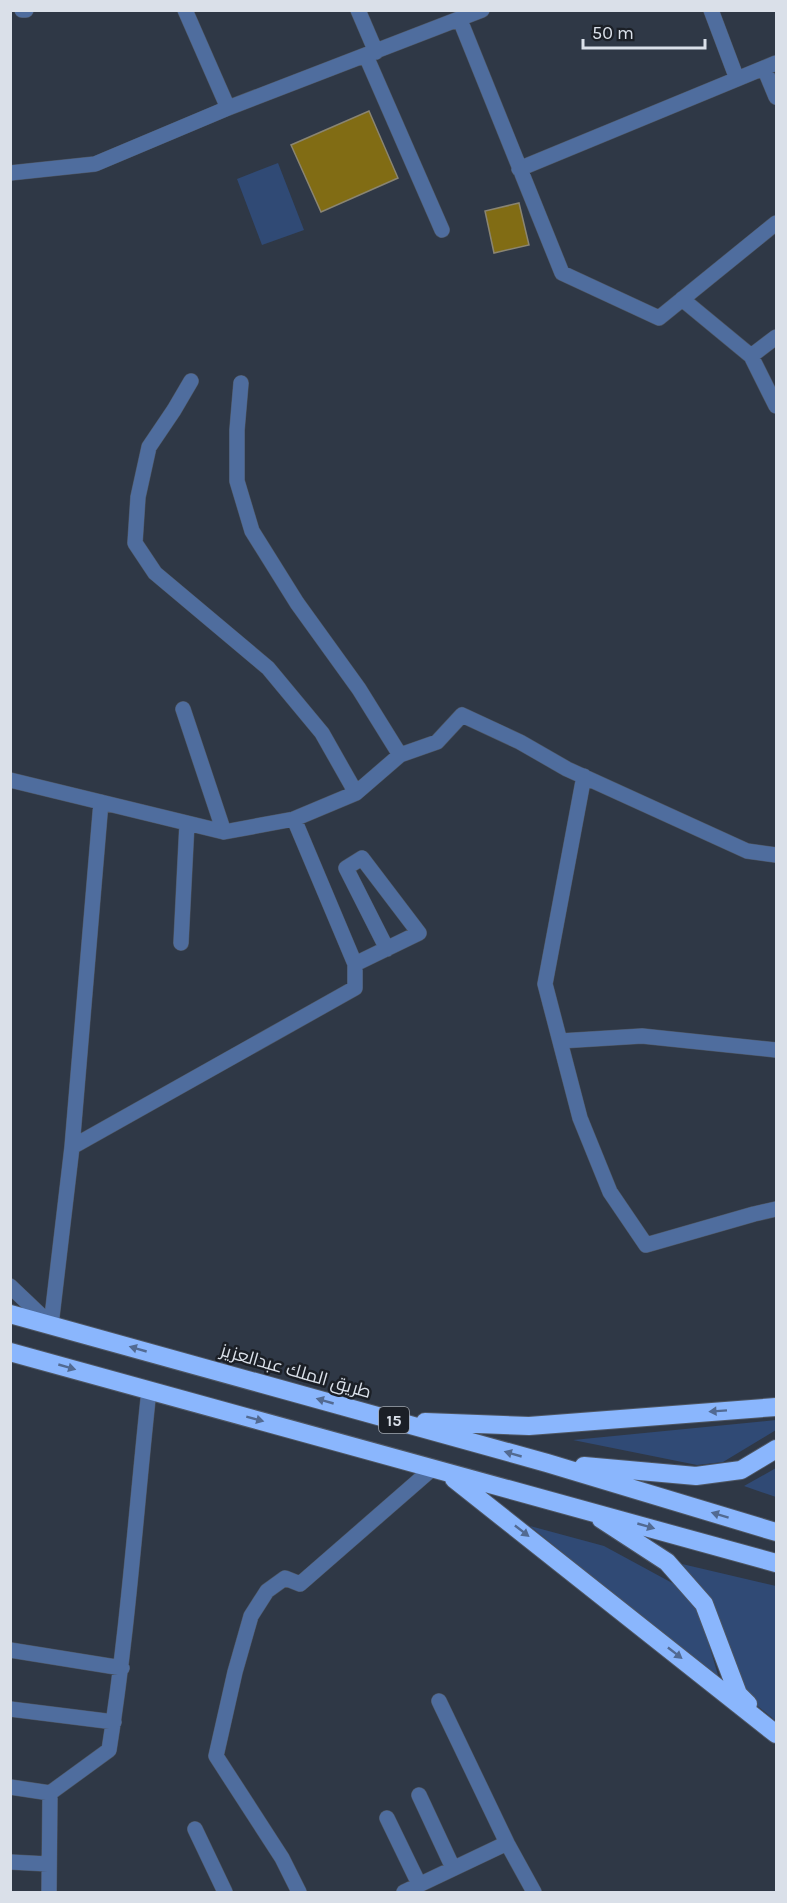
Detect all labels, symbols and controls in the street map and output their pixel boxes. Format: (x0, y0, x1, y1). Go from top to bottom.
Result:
scale bar (583, 12, 704, 50)
text: 50 m (592, 22, 634, 44)
street label: طريق الملك عبدالعزيز (217, 1339, 374, 1404)
one-way arrow (128, 1344, 146, 1353)
one-way arrow (58, 1363, 76, 1372)
one-way arrow (316, 1396, 335, 1406)
road number: 15 (379, 1407, 409, 1433)
one-way arrow (709, 1407, 728, 1416)
one-way arrow (246, 1415, 264, 1424)
one-way arrow (504, 1448, 522, 1458)
one-way arrow (711, 1510, 729, 1519)
one-way arrow (637, 1522, 655, 1531)
one-way arrow (514, 1525, 530, 1538)
one-way arrow (667, 1646, 683, 1659)

